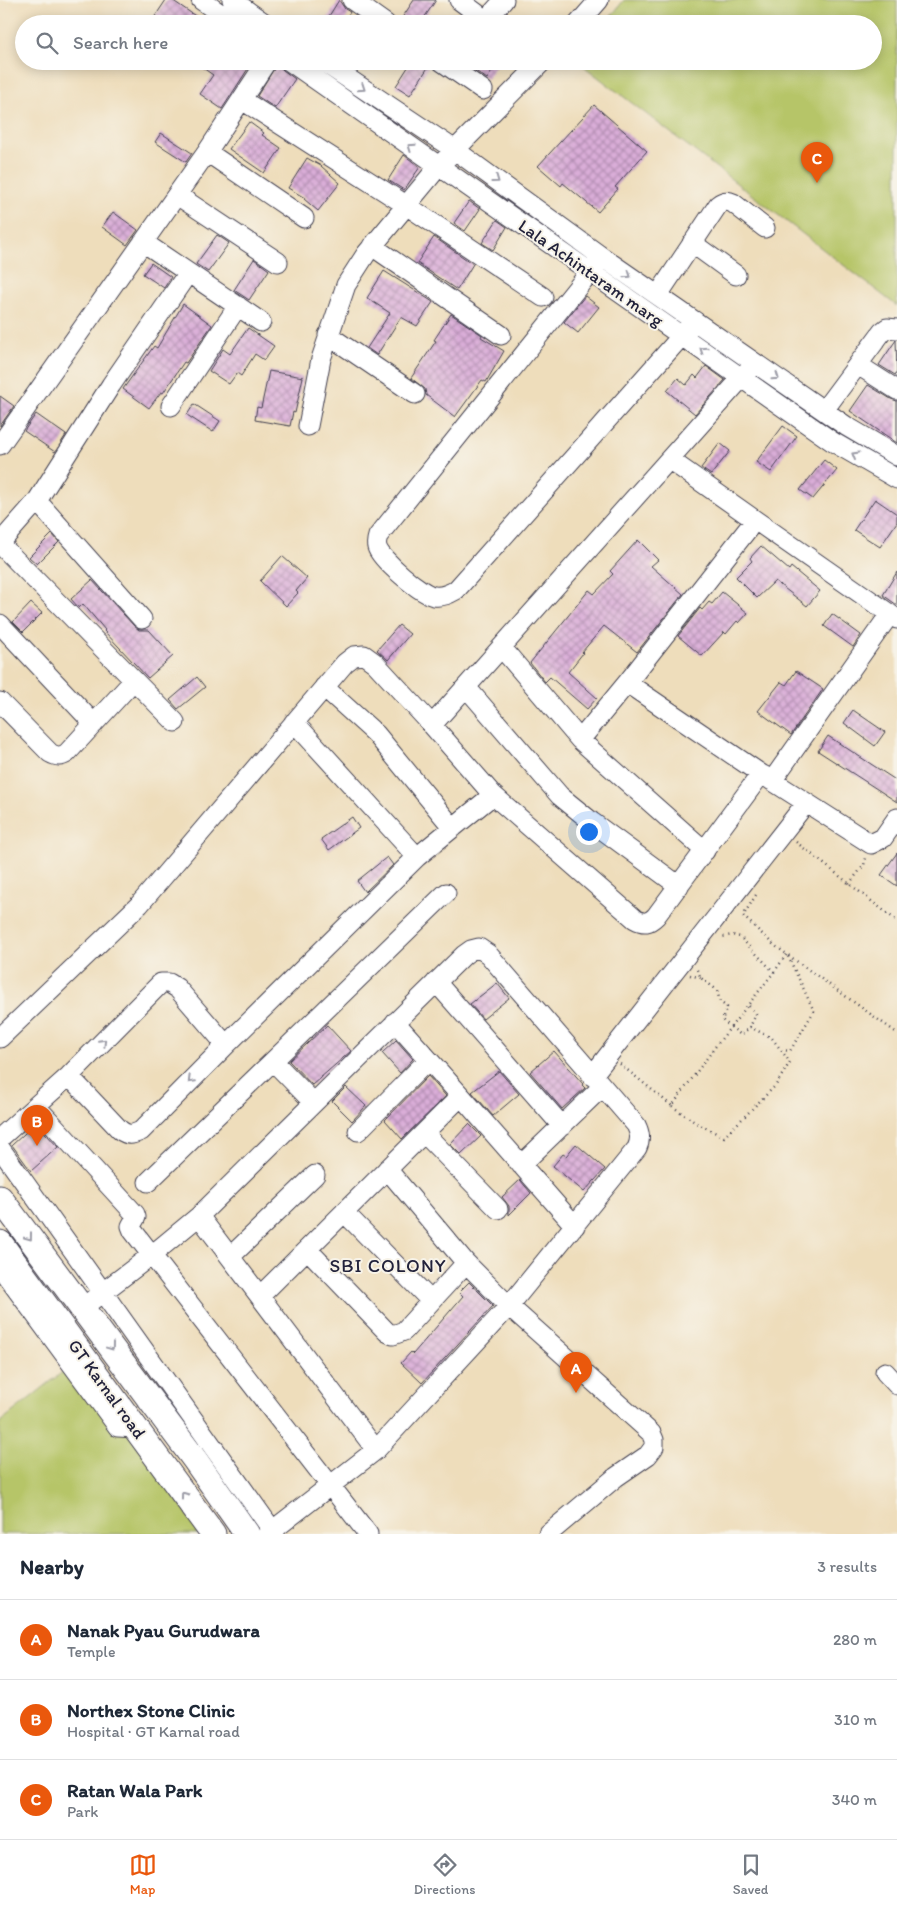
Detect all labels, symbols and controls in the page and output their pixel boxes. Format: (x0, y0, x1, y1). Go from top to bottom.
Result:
search box (15, 15, 882, 70)
icon: search (33, 29, 61, 57)
text: Search here (73, 31, 168, 54)
one-way arrow (356, 82, 366, 91)
pin: C (801, 142, 833, 183)
one-way arrow (407, 144, 417, 153)
one-way arrow (490, 174, 500, 183)
street label: Lala Achintaram marg (514, 215, 668, 332)
one-way arrow (623, 269, 632, 278)
one-way arrow (699, 347, 708, 356)
one-way arrow (770, 371, 780, 380)
one-way arrow (851, 451, 860, 461)
your location (576, 819, 602, 845)
one-way arrow (97, 1038, 106, 1047)
one-way arrow (188, 1074, 197, 1083)
pin: B (21, 1105, 53, 1146)
one-way arrow (23, 1231, 32, 1241)
district label: SBI COLONY (329, 1254, 447, 1277)
street label: GT Karnal road (64, 1335, 151, 1443)
one-way arrow (105, 1341, 114, 1351)
pin: A (560, 1352, 592, 1393)
one-way arrow (182, 1492, 190, 1501)
text: Nearby (20, 1554, 84, 1579)
text: 3 results (817, 1557, 877, 1576)
text: Nanak Pyau Gurudwara (67, 1619, 260, 1642)
text: A (31, 1630, 41, 1649)
text: 280 m (833, 1630, 877, 1649)
text: Temple (67, 1642, 116, 1661)
text: Northex Stone Clinic (67, 1699, 235, 1722)
text: B (31, 1710, 41, 1729)
text: 310 m (834, 1710, 877, 1729)
text: Hospital · GT Karnal road (67, 1722, 240, 1741)
text: Ratan Wala Park (67, 1779, 203, 1802)
text: C (31, 1790, 41, 1809)
text: 340 m (832, 1790, 877, 1809)
text: Park (67, 1802, 98, 1821)
tab: Map (129, 1851, 157, 1898)
tab: Directions (414, 1851, 475, 1898)
tab: Saved (733, 1851, 768, 1898)

